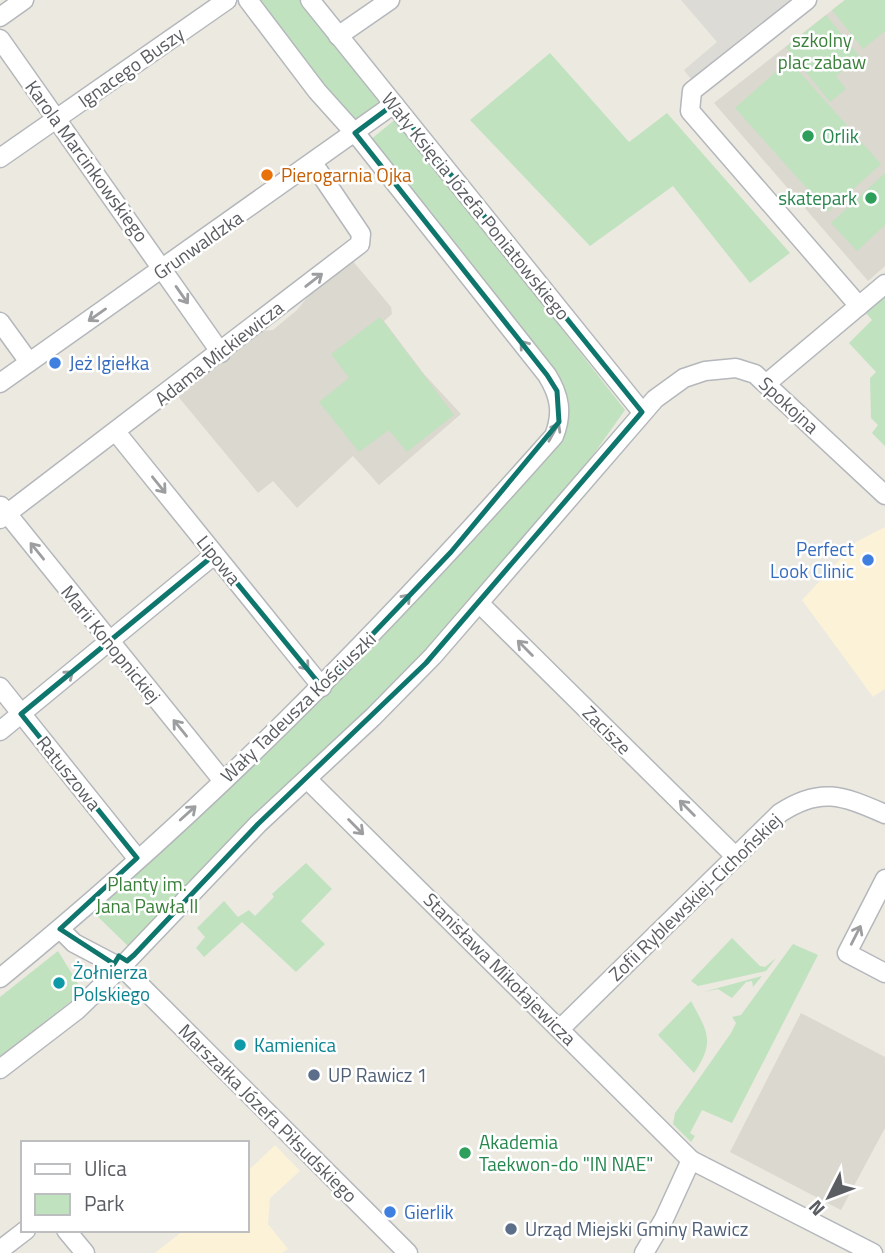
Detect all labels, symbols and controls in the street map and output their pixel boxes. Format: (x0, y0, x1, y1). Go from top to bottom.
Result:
street label: Ignacego Buszy (72, 19, 190, 114)
park label: szkolny plac zabaw (778, 25, 866, 76)
street label: Karola Marcinkowskiego (19, 74, 156, 248)
street label: Wały Księcia Józefa Poniatowskiego (375, 85, 578, 326)
place label: Orlik (822, 121, 859, 150)
marker: Orlik (800, 128, 816, 144)
place label: Pierogarnia Ojka (281, 160, 412, 189)
marker: Pierogarnia Ojka (259, 167, 275, 183)
place label: skatepark (778, 183, 857, 212)
marker: skatepark (863, 190, 879, 206)
street label: Grunwaldzka (147, 203, 249, 286)
one-way arrow (304, 273, 322, 288)
one-way arrow (174, 285, 189, 304)
street label: Adama Mickiewicza (148, 293, 290, 412)
one-way arrow (88, 308, 107, 322)
one-way arrow (520, 341, 535, 359)
place label: Jeż Igiełka (69, 348, 150, 377)
marker: Jeż Igiełka (47, 355, 63, 371)
street label: Spokojna (753, 369, 826, 440)
one-way arrow (547, 423, 561, 443)
one-way arrow (151, 476, 167, 494)
street label: Lipowa (190, 528, 249, 591)
place label: Perfect Look Clinic (770, 534, 854, 585)
one-way arrow (29, 543, 44, 561)
marker: Perfect Look Clinic (860, 552, 876, 568)
street label: Marii Konopnickiej (54, 578, 168, 709)
one-way arrow (395, 594, 412, 611)
street label: Wały Tadeusza Kościuszki (213, 624, 382, 789)
one-way arrow (517, 640, 534, 657)
one-way arrow (294, 653, 310, 671)
one-way arrow (56, 670, 74, 686)
street label: Zacisze (576, 698, 639, 761)
one-way arrow (172, 720, 188, 738)
street label: Ratuszowa (30, 729, 109, 817)
one-way arrow (678, 800, 695, 817)
one-way arrow (179, 804, 196, 821)
street label: Zofii Ryblewskiej-Cichońskiej (601, 806, 788, 987)
one-way arrow (347, 818, 364, 835)
park label: Planty im. Jana Pawła II (95, 869, 199, 920)
street label: Stanisława Mikołajewicza (417, 886, 584, 1052)
one-way arrow (850, 925, 864, 946)
place label: Żołnierza Polskiego (73, 957, 150, 1008)
marker: Żołnierza Polskiego (51, 975, 67, 991)
street label: Marszałka Józefa Piłsudskiego (172, 1016, 365, 1209)
place label: Kamienica (254, 1030, 337, 1059)
marker: Kamienica (232, 1037, 248, 1053)
place label: UP Rawicz 1 (328, 1060, 427, 1089)
marker: UP Rawicz 1 (306, 1067, 322, 1083)
place label: Akademia Taekwon-do "IN NAE" (479, 1127, 653, 1178)
legend (21, 1141, 248, 1232)
marker: Akademia Taekwon-do "IN NAE" (457, 1145, 473, 1161)
text: Ulica (84, 1152, 127, 1184)
north arrow (794, 1162, 864, 1232)
text: Park (84, 1187, 124, 1219)
text: N (801, 1194, 831, 1223)
place label: Gierlik (404, 1197, 454, 1226)
marker: Gierlik (382, 1204, 398, 1220)
place label: Urząd Miejski Gminy Rawicz (525, 1214, 748, 1243)
marker: Urząd Miejski Gminy Rawicz (503, 1221, 519, 1237)

